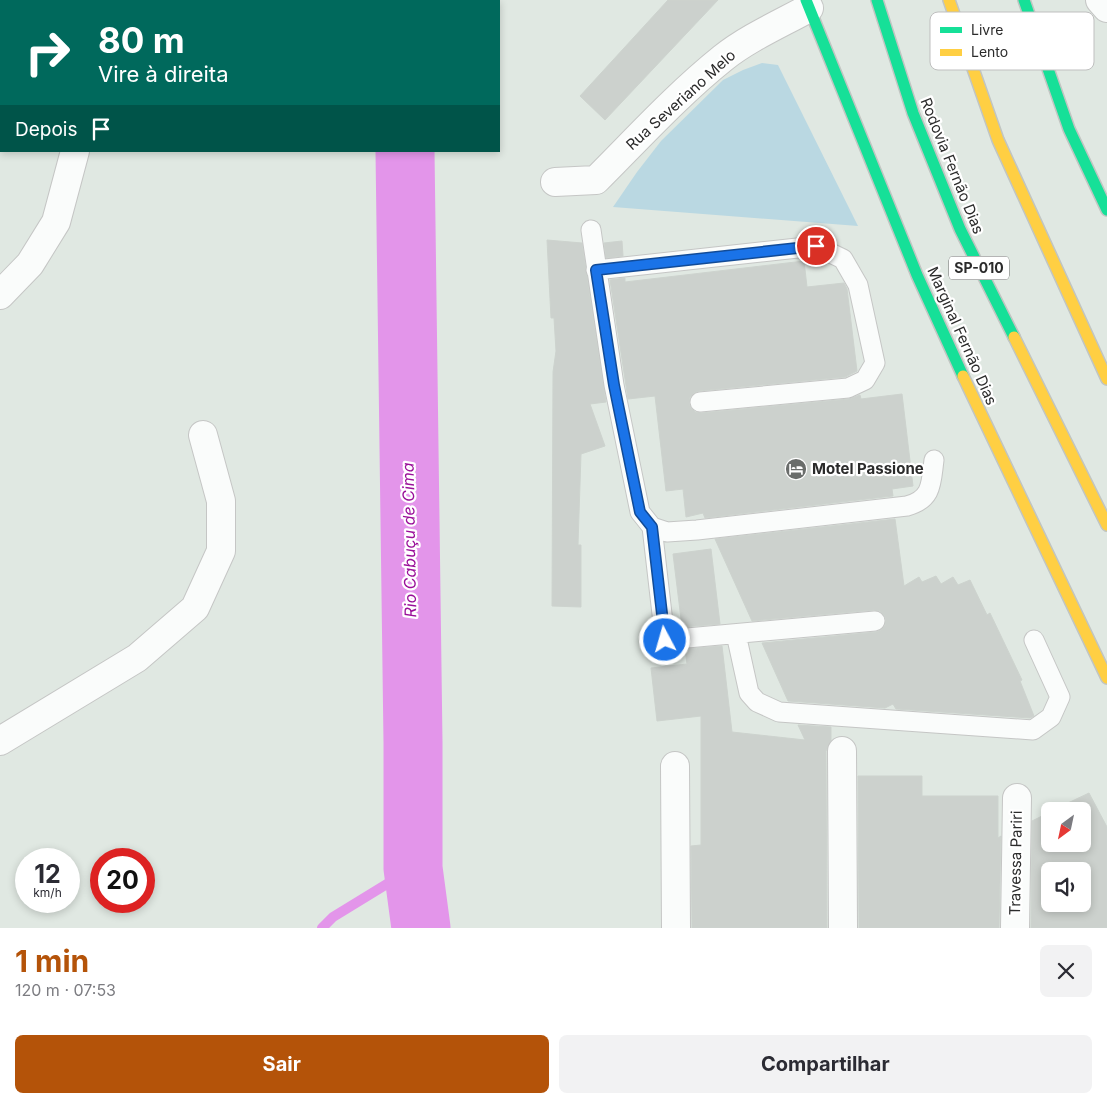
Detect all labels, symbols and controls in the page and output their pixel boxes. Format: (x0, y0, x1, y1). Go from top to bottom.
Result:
legend (930, 12, 1094, 70)
text: 80 m (98, 19, 185, 61)
icon: right (15, 20, 80, 85)
text: Livre (971, 21, 1003, 38)
text: Lento (971, 43, 1008, 60)
street label: Rua Severiano Melo (622, 45, 739, 154)
text: Vire à direita (98, 61, 229, 87)
street label: Rodovia Fernão Dias (916, 95, 988, 237)
icon: arrive (87, 115, 115, 143)
text: Depois (15, 118, 77, 141)
pin (795, 225, 837, 267)
icon: arrive (802, 232, 830, 260)
road number: SP-010 (949, 256, 1009, 280)
street label: Marginal Fernão Dias (923, 264, 1002, 408)
hotel icon: Motel Passione (784, 457, 808, 481)
place label: Motel Passione (812, 459, 924, 478)
water label: Rio Cabuçu de Cima (398, 462, 420, 618)
position arrow (638, 613, 690, 665)
north arrow (1041, 802, 1091, 852)
map controls (1041, 802, 1091, 912)
street label: Travessa Pariri (1005, 810, 1026, 916)
speed limit sign: 20 (90, 848, 155, 913)
text: 12 (34, 859, 61, 889)
button: sound (1041, 862, 1091, 912)
text: km/h (33, 885, 62, 900)
text: 1 min (15, 943, 89, 979)
button: close (1040, 945, 1092, 997)
text: 120 m · 07:53 (15, 980, 116, 1000)
button: Sair (15, 1035, 549, 1093)
button: Compartilhar (559, 1035, 1092, 1093)

